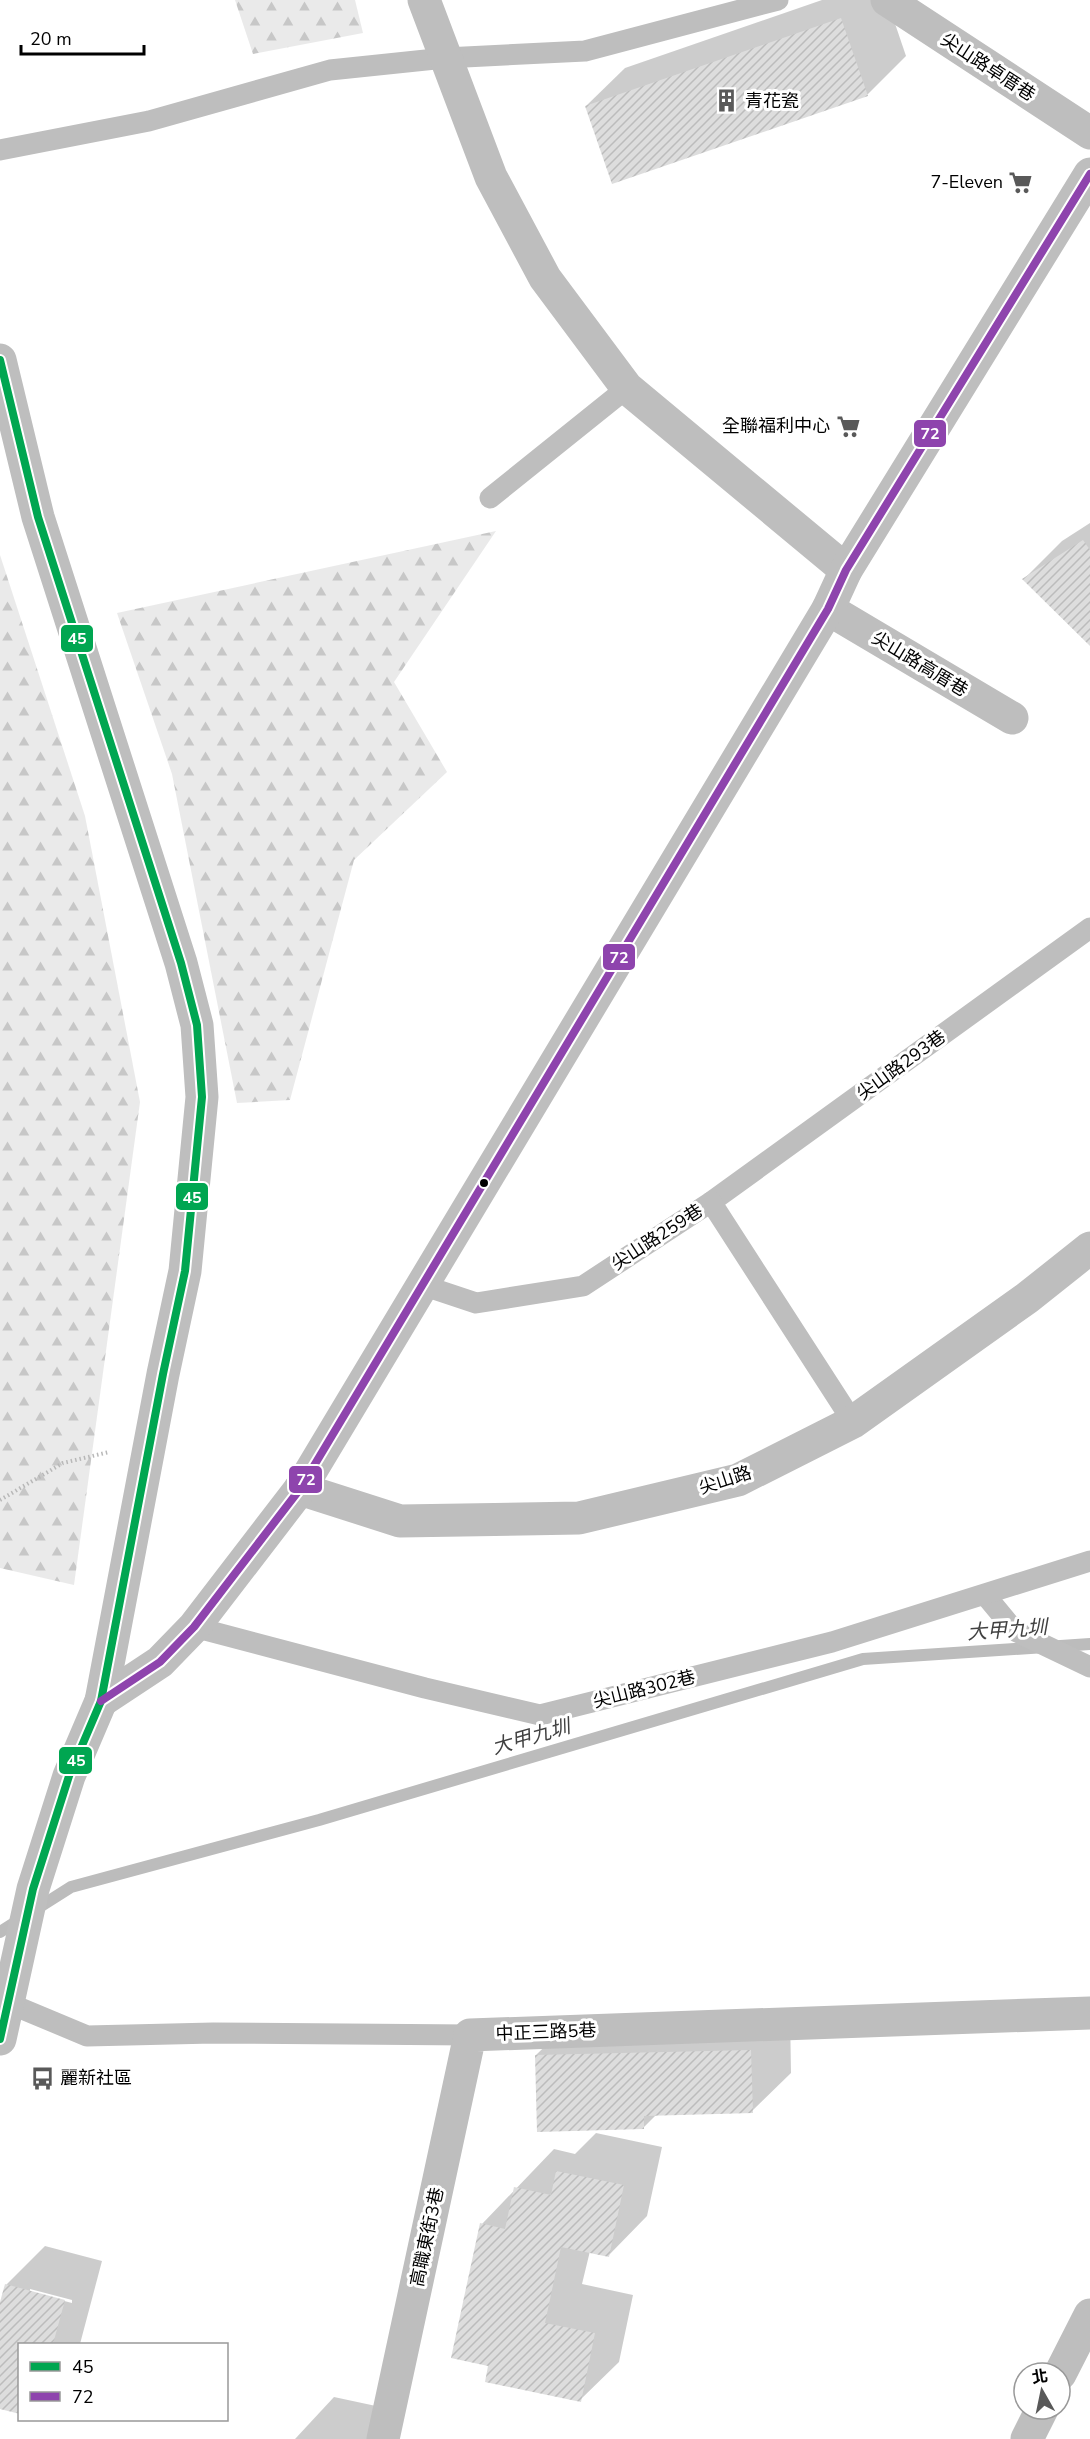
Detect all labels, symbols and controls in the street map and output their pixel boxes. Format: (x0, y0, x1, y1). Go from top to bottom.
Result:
scale bar (21, 18, 144, 56)
text: 20 m (30, 27, 72, 51)
street label: 尖山路卓厝巷 (936, 28, 1040, 106)
building icon: 青花瓷 (714, 88, 740, 114)
place label: 青花瓷 (745, 89, 799, 113)
supermarket icon: 7-Eleven (1008, 169, 1034, 195)
place label: 7-Eleven (930, 170, 1003, 194)
supermarket icon: 全聯福利中心 (835, 413, 861, 439)
place label: 全聯福利中心 (722, 414, 830, 438)
line badge: 72 (913, 419, 947, 448)
text: 72 (920, 423, 940, 445)
line badge: 45 (60, 624, 94, 653)
street label: 尖山路高厝巷 (868, 626, 972, 702)
text: 45 (67, 628, 87, 650)
line badge: 72 (602, 943, 636, 971)
text: 72 (609, 947, 629, 969)
street label: 尖山路293巷 (852, 1025, 950, 1105)
unlabelled marker (478, 1177, 490, 1189)
line badge: 45 (175, 1182, 209, 1211)
text: 45 (182, 1187, 202, 1209)
street label: 尖山路259巷 (607, 1199, 707, 1275)
street label: 尖山路 (696, 1460, 754, 1500)
line badge: 72 (288, 1465, 323, 1494)
text: 72 (296, 1469, 316, 1491)
water label: 大甲九圳 (966, 1614, 1051, 1646)
street label: 尖山路302巷 (590, 1665, 698, 1713)
water label: 大甲九圳 (489, 1712, 576, 1761)
line badge: 45 (58, 1746, 93, 1775)
text: 45 (66, 1750, 86, 1772)
street label: 中正三路5巷 (495, 2018, 597, 2046)
bus stop icon: 麗新社區 (29, 2065, 55, 2091)
place label: 麗新社區 (60, 2066, 132, 2090)
street label: 高職東街3巷 (405, 2185, 449, 2289)
legend (18, 2343, 228, 2421)
text: 45 (72, 2355, 94, 2379)
north arrow (1012, 2361, 1072, 2421)
text: 北 (1030, 2365, 1049, 2389)
text: 72 (72, 2385, 94, 2409)

